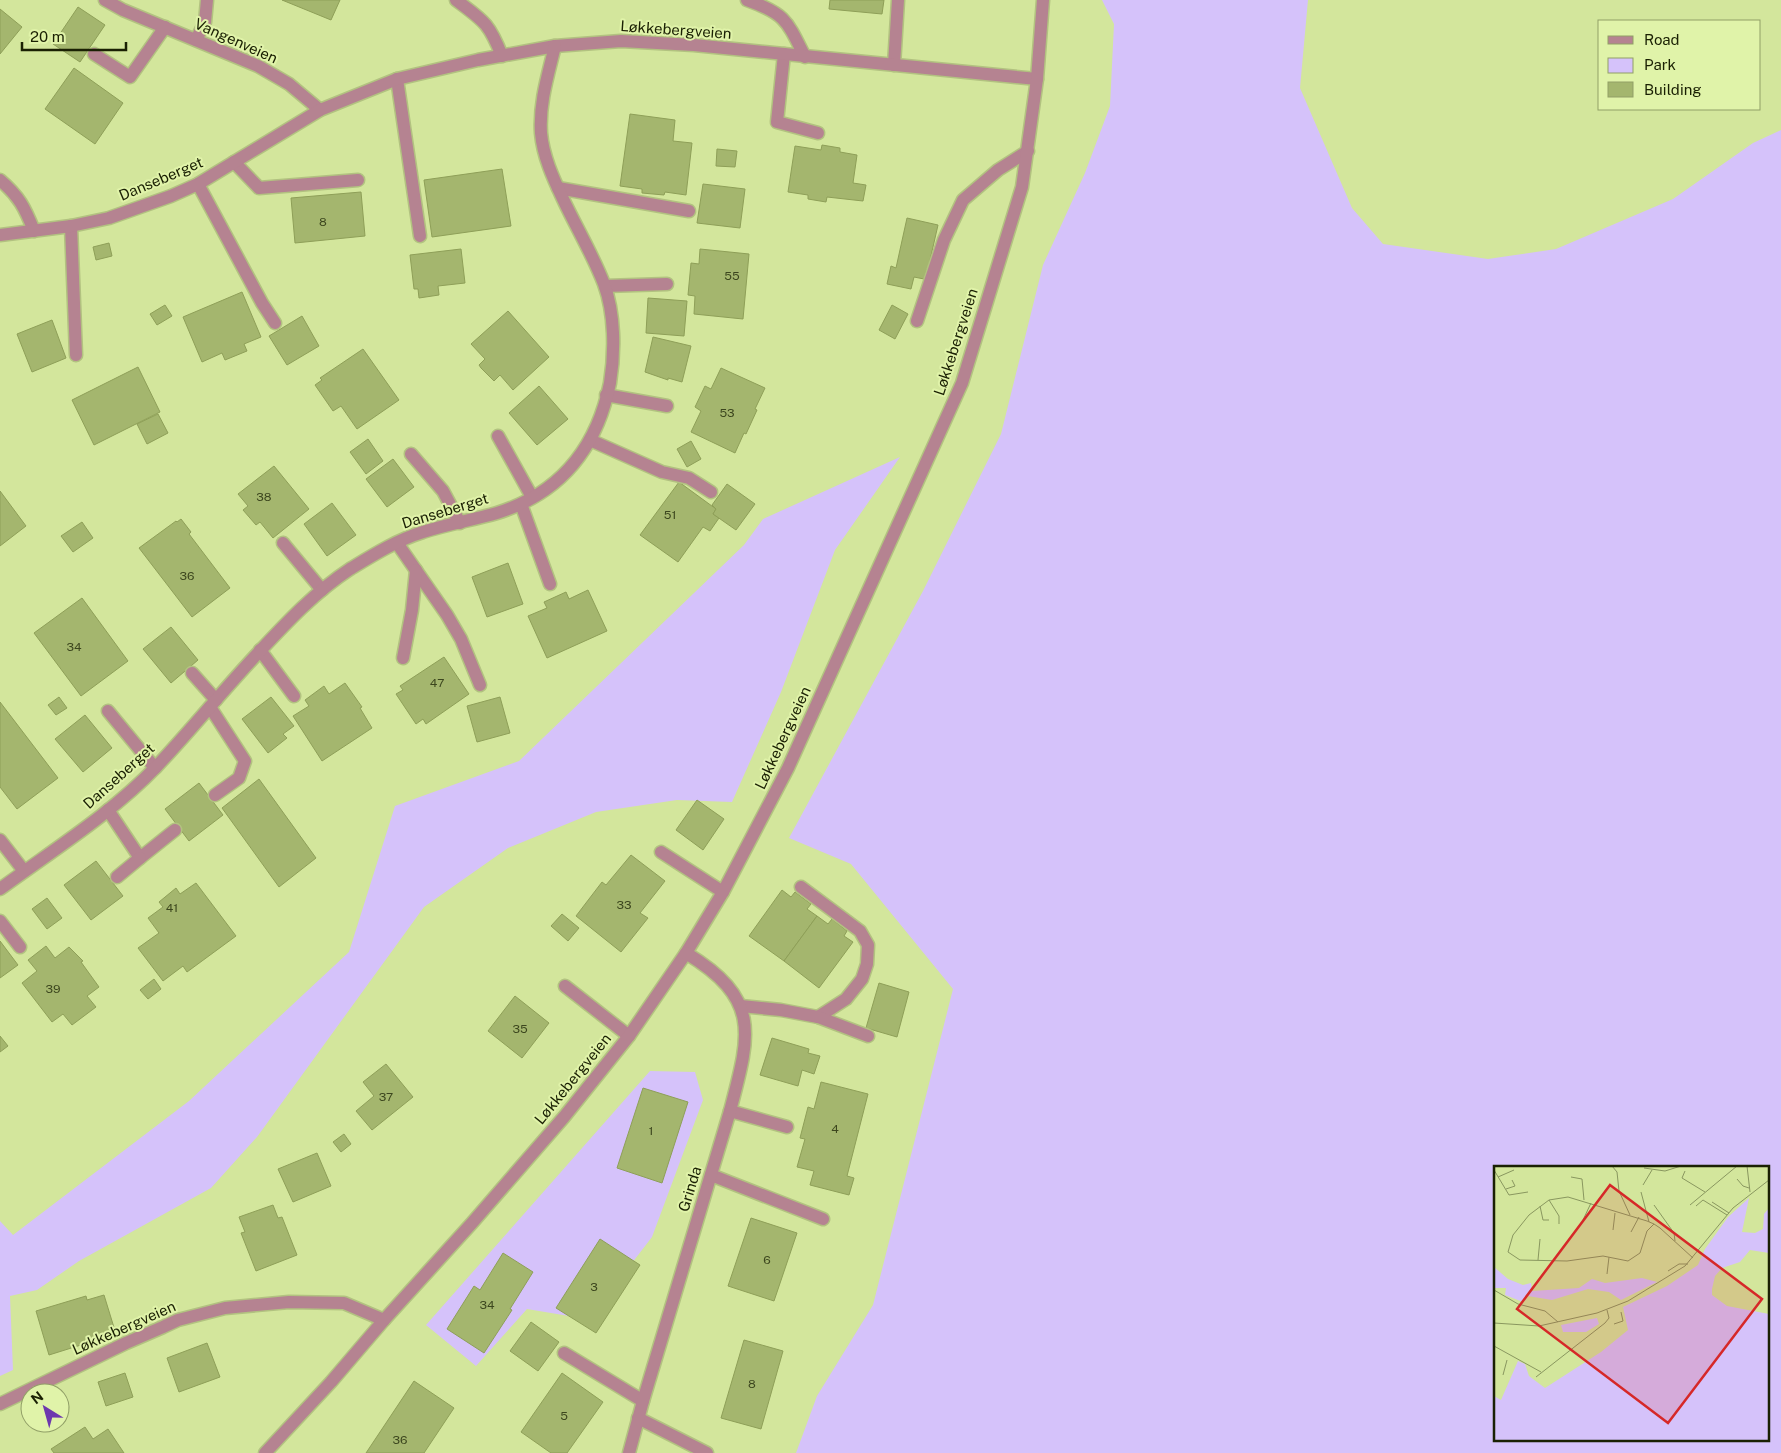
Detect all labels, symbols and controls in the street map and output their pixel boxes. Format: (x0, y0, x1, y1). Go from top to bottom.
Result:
street label: Vangenveien (192, 15, 280, 66)
street label: Løkkebergveien (620, 17, 732, 42)
scale bar (22, 20, 126, 52)
legend (1598, 20, 1761, 110)
text: 20 m (30, 28, 65, 45)
text: Road (1644, 31, 1680, 48)
text: Park (1644, 56, 1676, 73)
text: Building (1644, 81, 1702, 98)
street label: Danseberget (116, 153, 205, 204)
house number: 8 (319, 215, 327, 229)
house number: 55 (724, 269, 740, 283)
street label: Løkkebergveien (930, 286, 981, 397)
house number: 53 (719, 406, 735, 420)
street label: Danseberget (400, 489, 490, 532)
house number: 38 (256, 490, 272, 504)
house number: 51 (664, 508, 676, 522)
house number: 36 (180, 569, 194, 583)
house number: 34 (66, 640, 82, 654)
house number: 47 (430, 676, 444, 690)
street label: Løkkebergveien (751, 684, 814, 792)
street label: Danseberget (80, 739, 158, 812)
house number: 33 (616, 898, 632, 912)
house number: 41 (166, 901, 178, 915)
house number: 39 (46, 982, 60, 996)
house number: 35 (512, 1022, 528, 1036)
street label: Løkkebergveien (531, 1030, 614, 1127)
house number: 37 (379, 1090, 393, 1104)
house number: 4 (831, 1122, 839, 1136)
house number: 1 (649, 1124, 653, 1138)
street label: Grinda (675, 1164, 704, 1214)
inset map (1494, 1166, 1768, 1440)
house number: 6 (763, 1253, 771, 1267)
house number: 3 (590, 1280, 598, 1294)
street label: Løkkebergveien (69, 1297, 178, 1358)
house number: 34 (479, 1298, 495, 1312)
house number: 8 (748, 1377, 756, 1391)
north arrow (20, 1383, 70, 1433)
text: N (28, 1388, 46, 1407)
house number: 5 (560, 1409, 568, 1423)
house number: 36 (393, 1433, 407, 1447)

